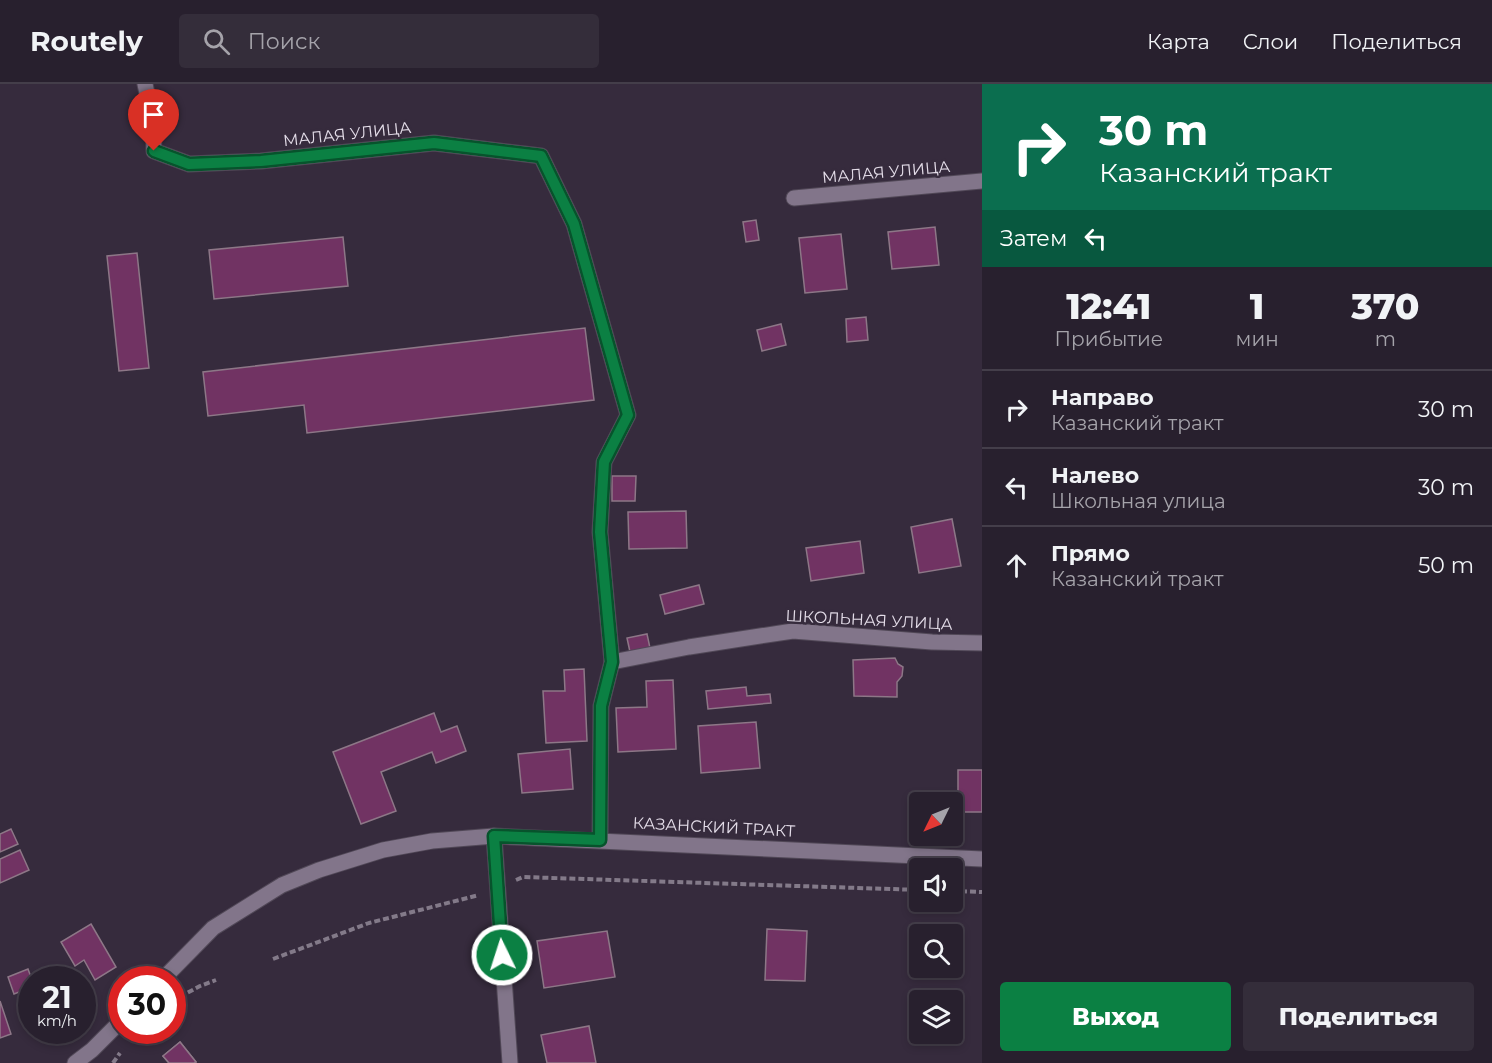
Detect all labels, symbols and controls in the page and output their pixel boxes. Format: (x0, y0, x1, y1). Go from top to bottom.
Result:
search box (179, 14, 599, 68)
text: Routely (30, 24, 143, 58)
icon: search (200, 25, 233, 58)
text: Поиск (248, 28, 320, 55)
text: Карта (1147, 29, 1210, 54)
text: Слои (1243, 29, 1298, 54)
text: Поделиться (1331, 29, 1462, 54)
pin (128, 89, 179, 151)
icon: arrive (137, 98, 170, 131)
text: 30 m (1099, 104, 1208, 156)
icon: right (1000, 108, 1078, 186)
street label: МАЛАЯ УЛИЦА (282, 118, 412, 150)
text: Казанский тракт (1099, 156, 1332, 189)
street label: МАЛАЯ УЛИЦА (821, 157, 951, 187)
icon: left (1079, 222, 1112, 255)
text: Затем (1000, 225, 1067, 252)
text: 12:41 (1066, 284, 1151, 328)
text: 1 (1250, 284, 1264, 328)
text: 370 (1351, 284, 1419, 328)
text: Прибытие (1055, 327, 1163, 351)
text: мин (1236, 327, 1279, 351)
text: m (1375, 327, 1396, 351)
text: Направо (1051, 384, 1154, 411)
icon: right (1000, 393, 1033, 426)
text: 30 m (1418, 396, 1474, 423)
text: Казанский тракт (1051, 411, 1224, 435)
text: Налево (1051, 462, 1139, 489)
icon: left (1000, 471, 1033, 504)
text: 30 m (1418, 474, 1474, 501)
text: Школьная улица (1051, 489, 1226, 513)
text: Прямо (1051, 540, 1130, 567)
icon: ahead (1000, 549, 1033, 582)
text: 50 m (1418, 552, 1474, 579)
text: Казанский тракт (1051, 567, 1224, 591)
street label: ШКОЛЬНАЯ УЛИЦА (785, 606, 953, 634)
north arrow (909, 792, 963, 846)
map controls (909, 792, 963, 1044)
street label: КАЗАНСКИЙ ТРАКТ (632, 813, 796, 841)
button: sound (909, 858, 963, 912)
position arrow (470, 923, 534, 987)
button: search (909, 924, 963, 978)
speed limit sign: 30 (108, 966, 186, 1044)
text: 21 (42, 979, 72, 1016)
button: Выход (1000, 982, 1231, 1051)
button: Поделиться (1243, 982, 1474, 1051)
button: layers (909, 990, 963, 1044)
text: km/h (37, 1011, 77, 1030)

